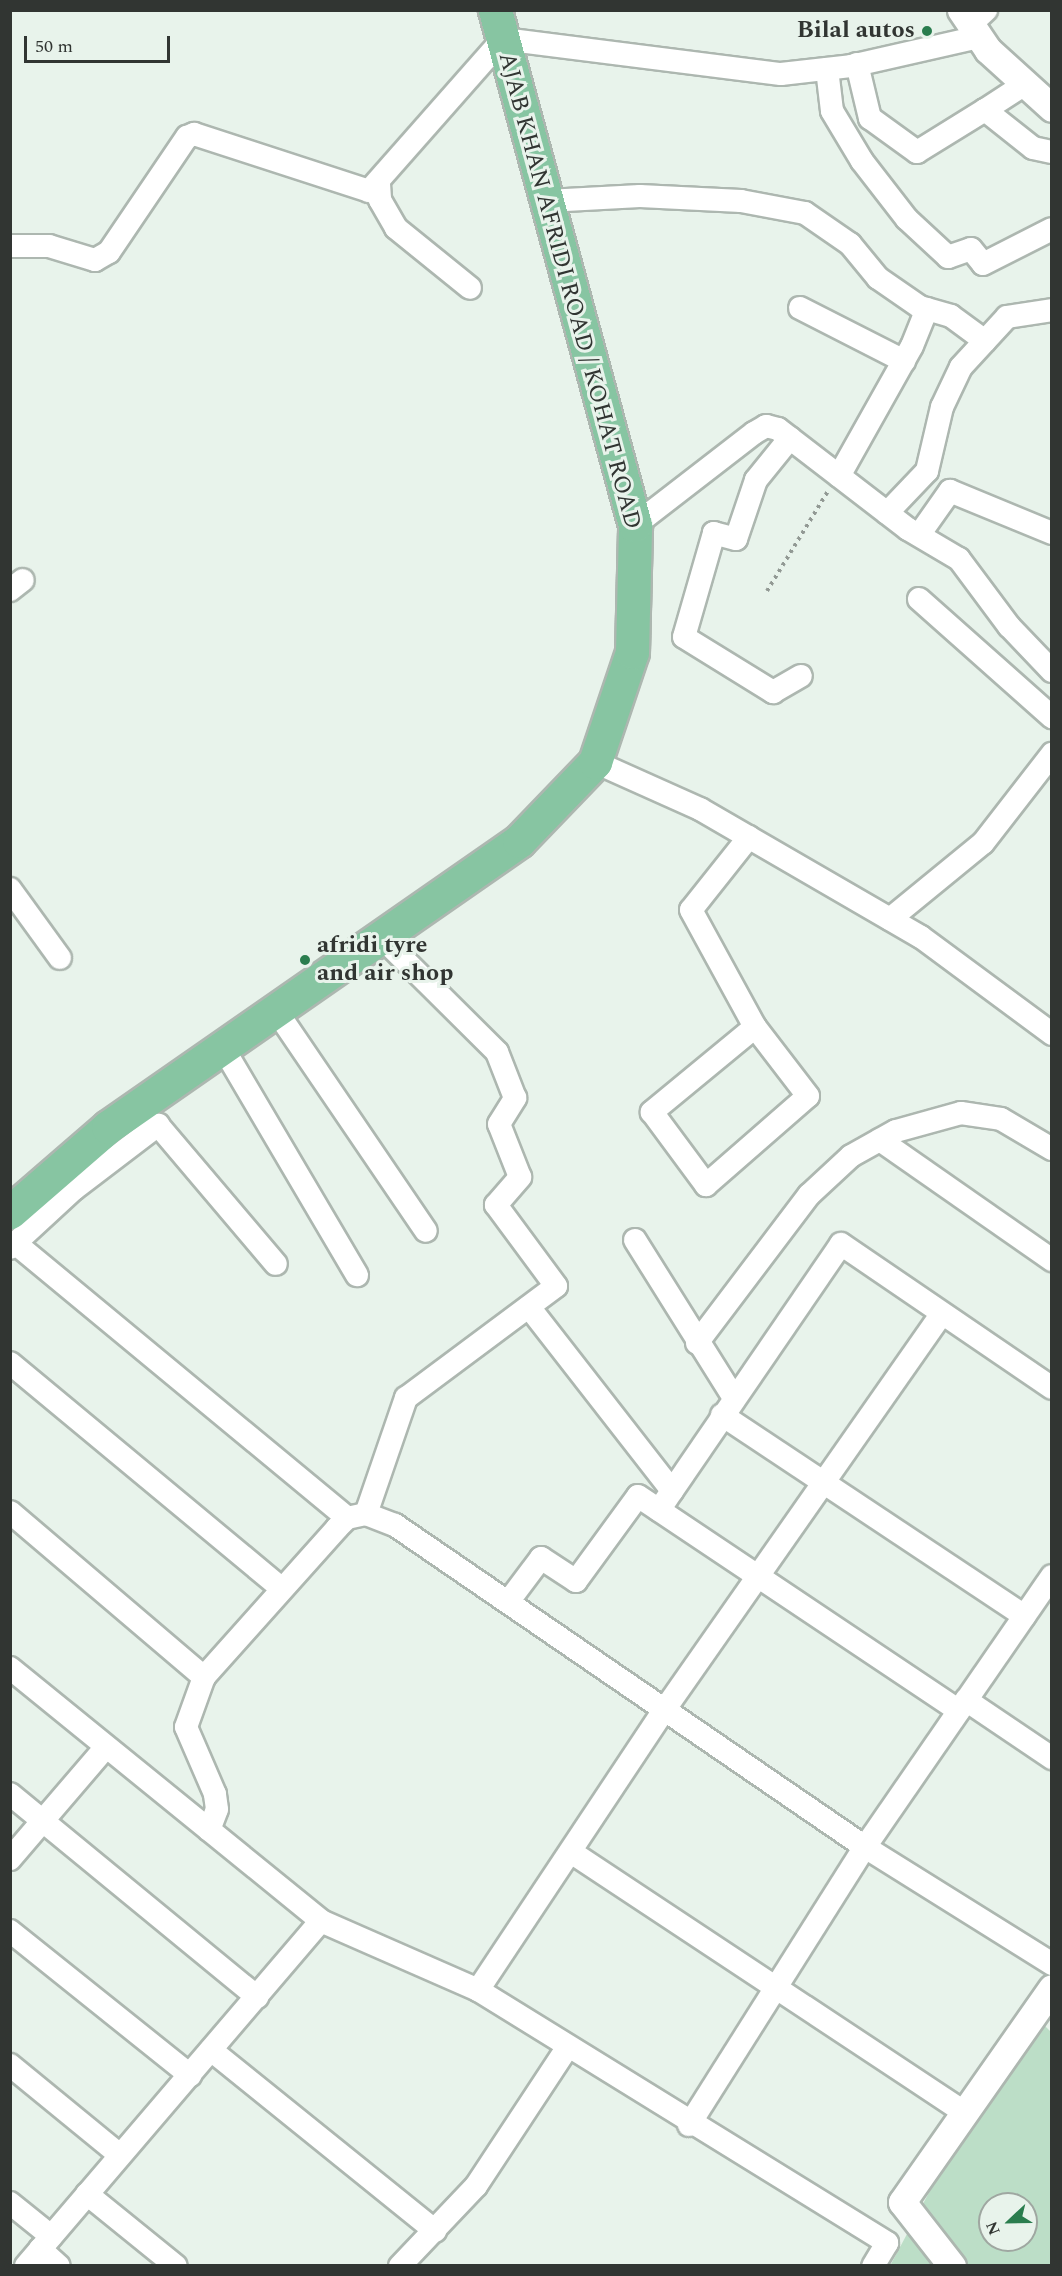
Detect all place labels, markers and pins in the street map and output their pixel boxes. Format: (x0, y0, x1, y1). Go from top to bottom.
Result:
place label: Bilal autos (797, 17, 915, 45)
marker: Bilal autos (920, 24, 934, 38)
place label: afridi tyre and air shop (317, 932, 453, 988)
marker: afridi tyre and air shop (298, 953, 312, 967)

